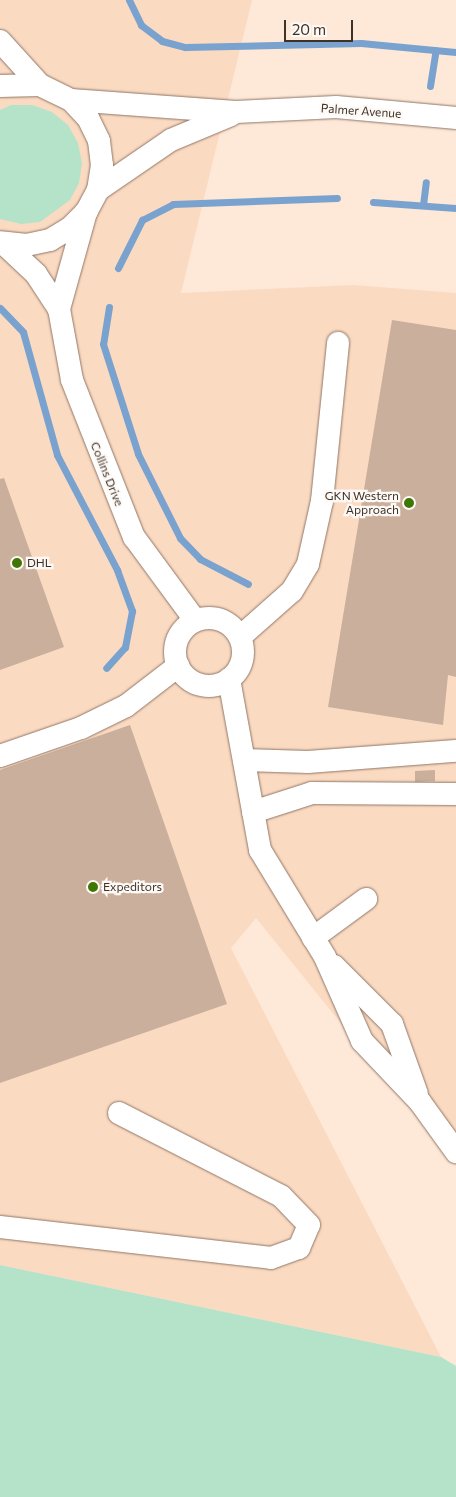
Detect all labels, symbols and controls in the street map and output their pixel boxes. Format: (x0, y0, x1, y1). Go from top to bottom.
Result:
scale bar (286, 10, 355, 42)
text: 20 m (292, 20, 326, 38)
street label: Palmer Avenue (320, 101, 402, 121)
street label: Collins Drive (88, 440, 126, 508)
place label: GKN Western Approach (325, 489, 399, 517)
marker: GKN Western Approach (403, 497, 415, 509)
place label: DHL (27, 556, 52, 570)
marker: DHL (11, 557, 23, 569)
place label: Expeditors (103, 880, 162, 894)
marker: Expeditors (87, 881, 99, 893)

